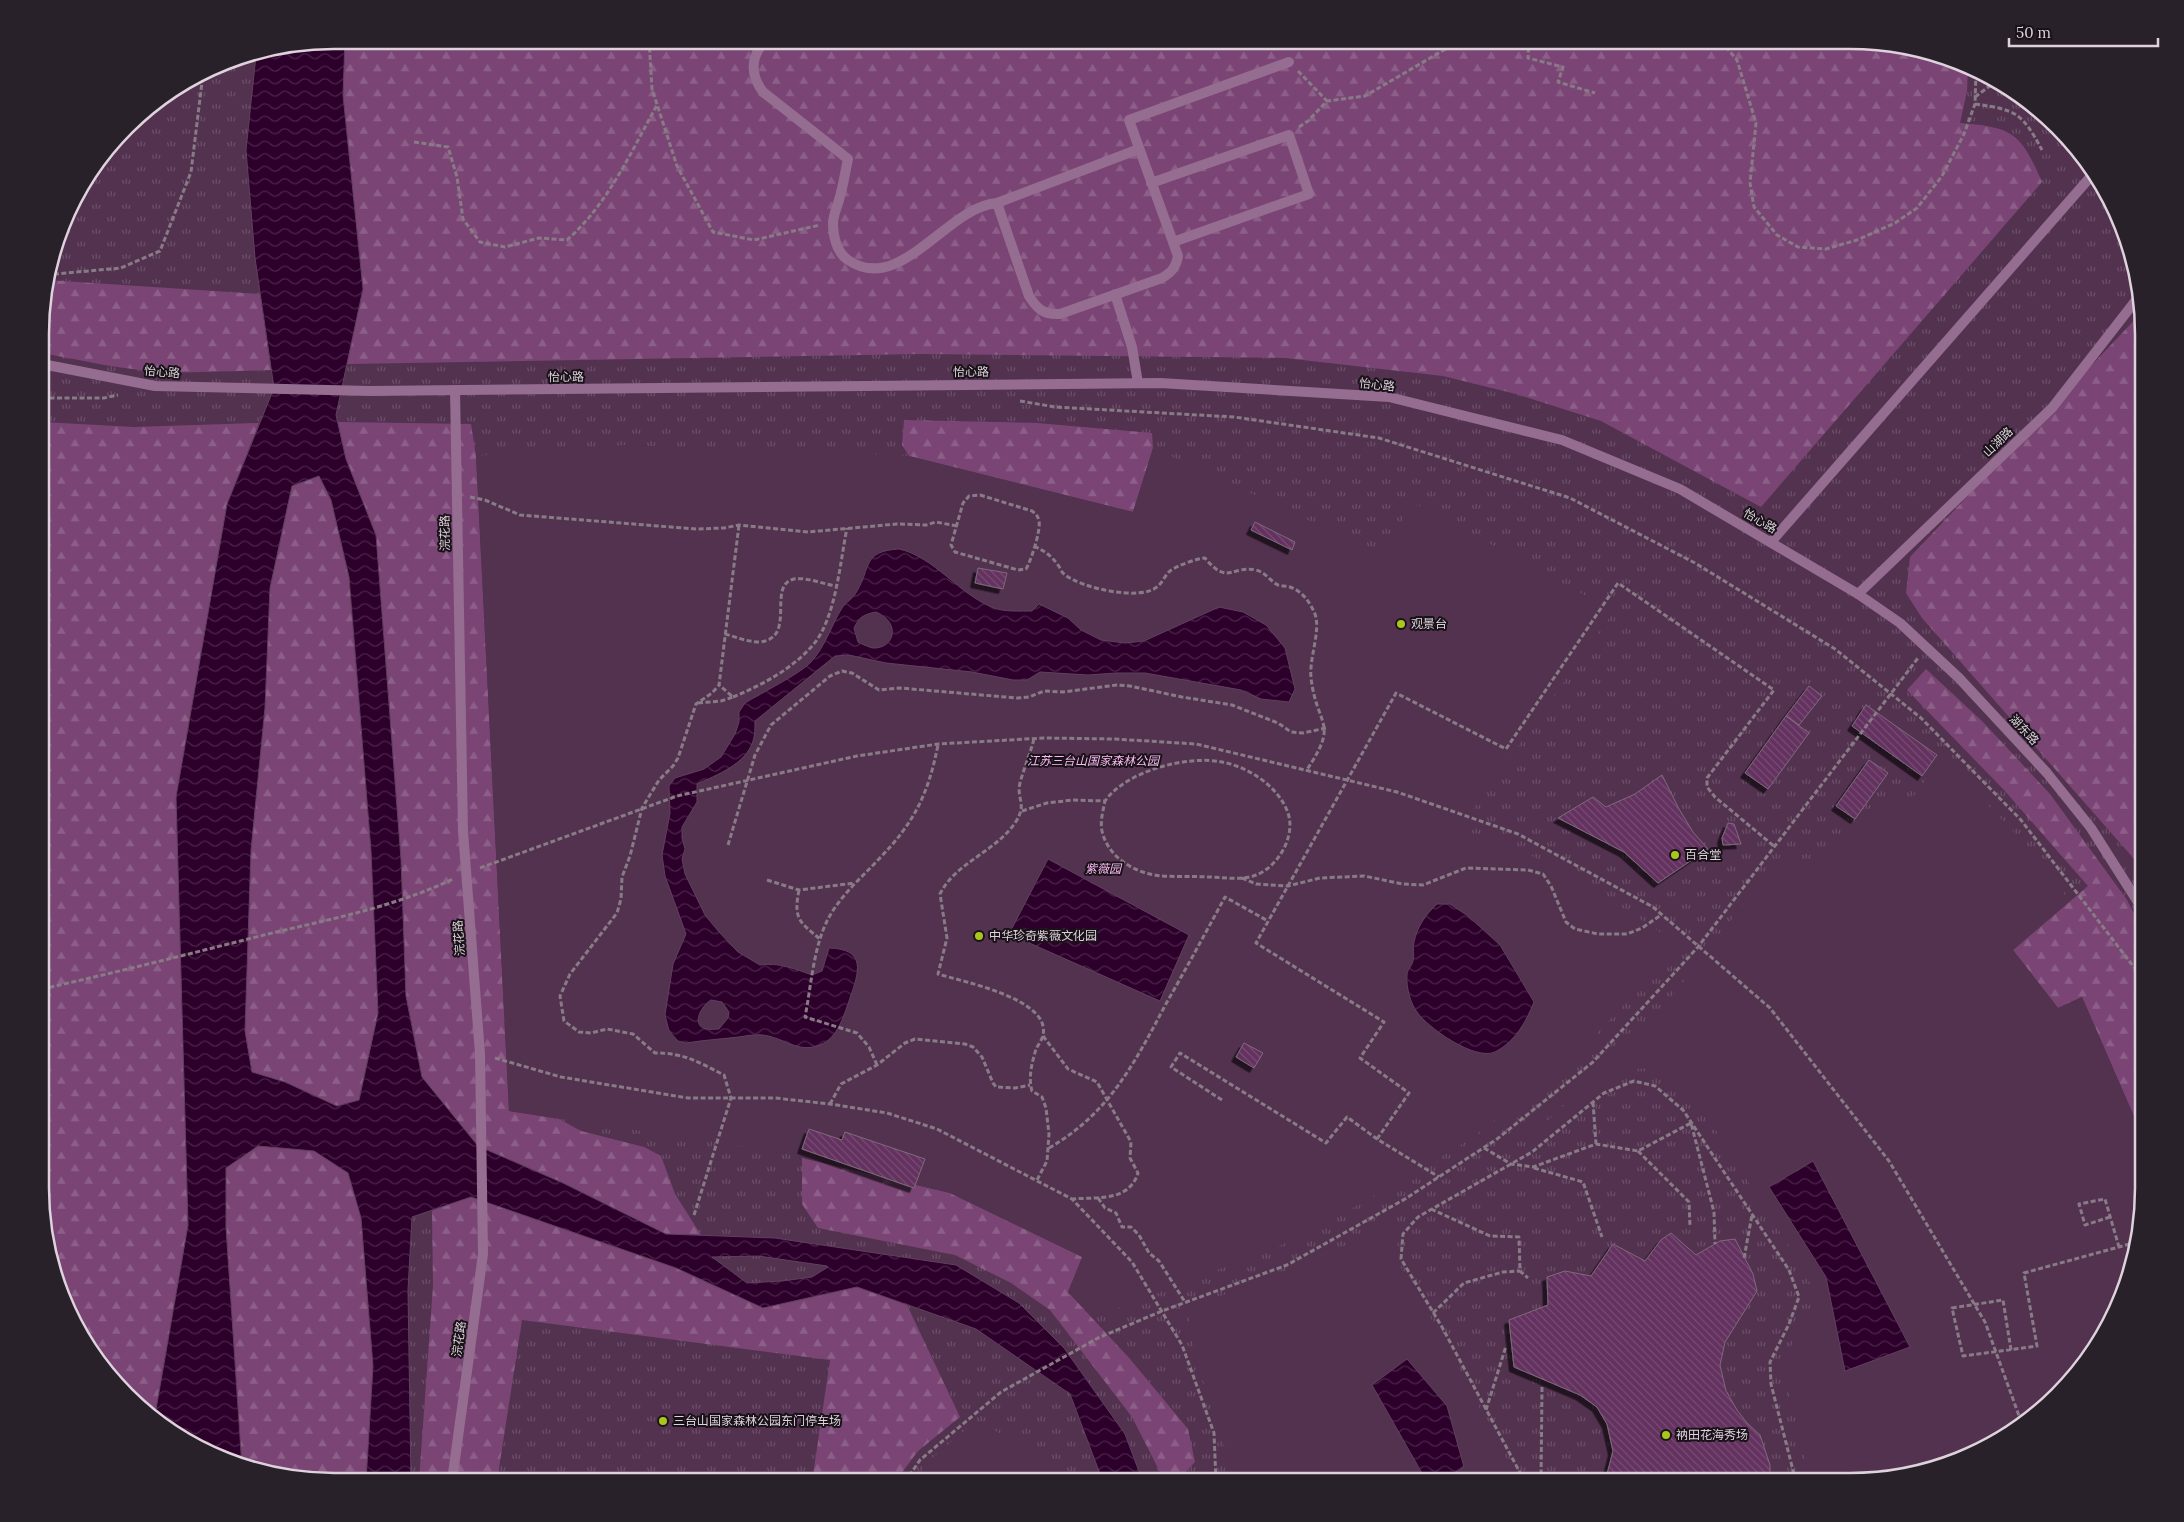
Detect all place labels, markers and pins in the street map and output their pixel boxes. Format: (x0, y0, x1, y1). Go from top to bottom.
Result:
place label: 观景台 (1411, 616, 1447, 631)
marker: 观景台 (1395, 618, 1407, 630)
place label: 百合堂 (1685, 847, 1721, 862)
marker: 百合堂 (1669, 849, 1681, 861)
place label: 中华珍奇紫薇文化园 (989, 928, 1097, 943)
marker: 中华珍奇紫薇文化园 (973, 930, 985, 942)
place label: 三台山国家森林公园东门停车场 (673, 1413, 841, 1428)
marker: 三台山国家森林公园东门停车场 (657, 1415, 669, 1427)
place label: 衲田花海秀场 (1676, 1427, 1748, 1442)
marker: 衲田花海秀场 (1660, 1429, 1672, 1441)

